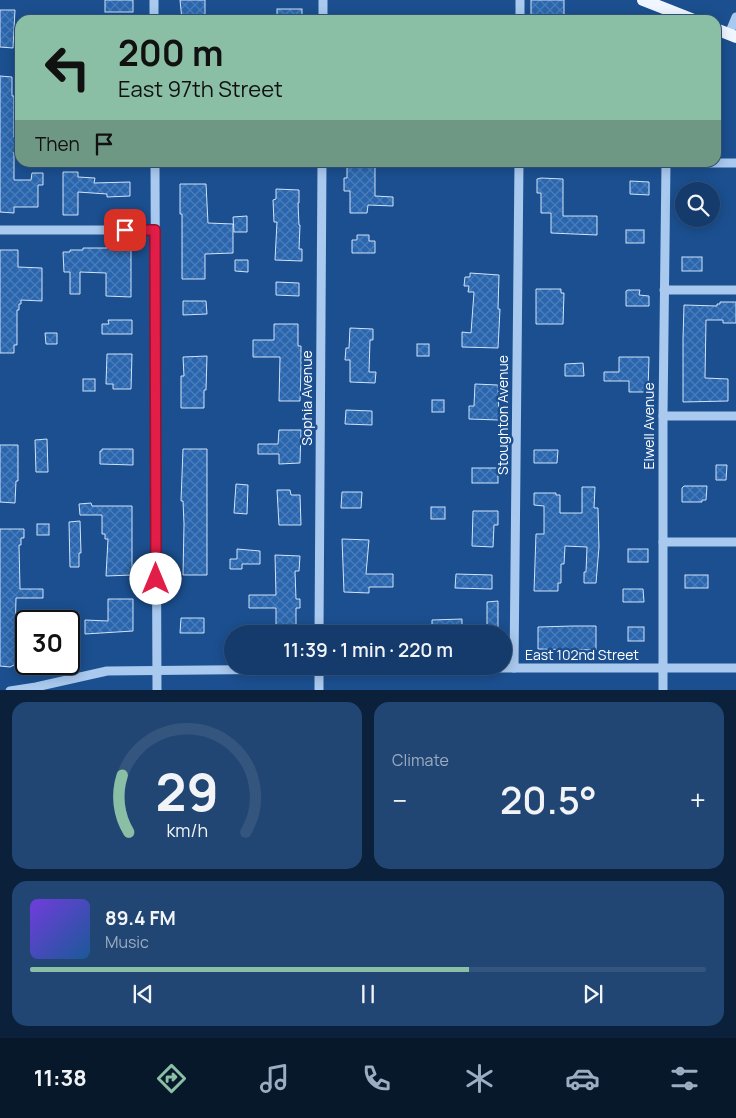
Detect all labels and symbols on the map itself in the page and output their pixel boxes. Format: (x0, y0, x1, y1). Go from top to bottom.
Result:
pin (104, 209, 146, 251)
street label: Sophia Avenue (297, 350, 316, 446)
street label: Stoughton Avenue (493, 355, 512, 475)
street label: Elwell Avenue (639, 382, 658, 470)
position arrow (129, 552, 181, 604)
speed limit sign: 30 (15, 610, 80, 675)
street label: East 102nd Street (525, 645, 639, 664)

